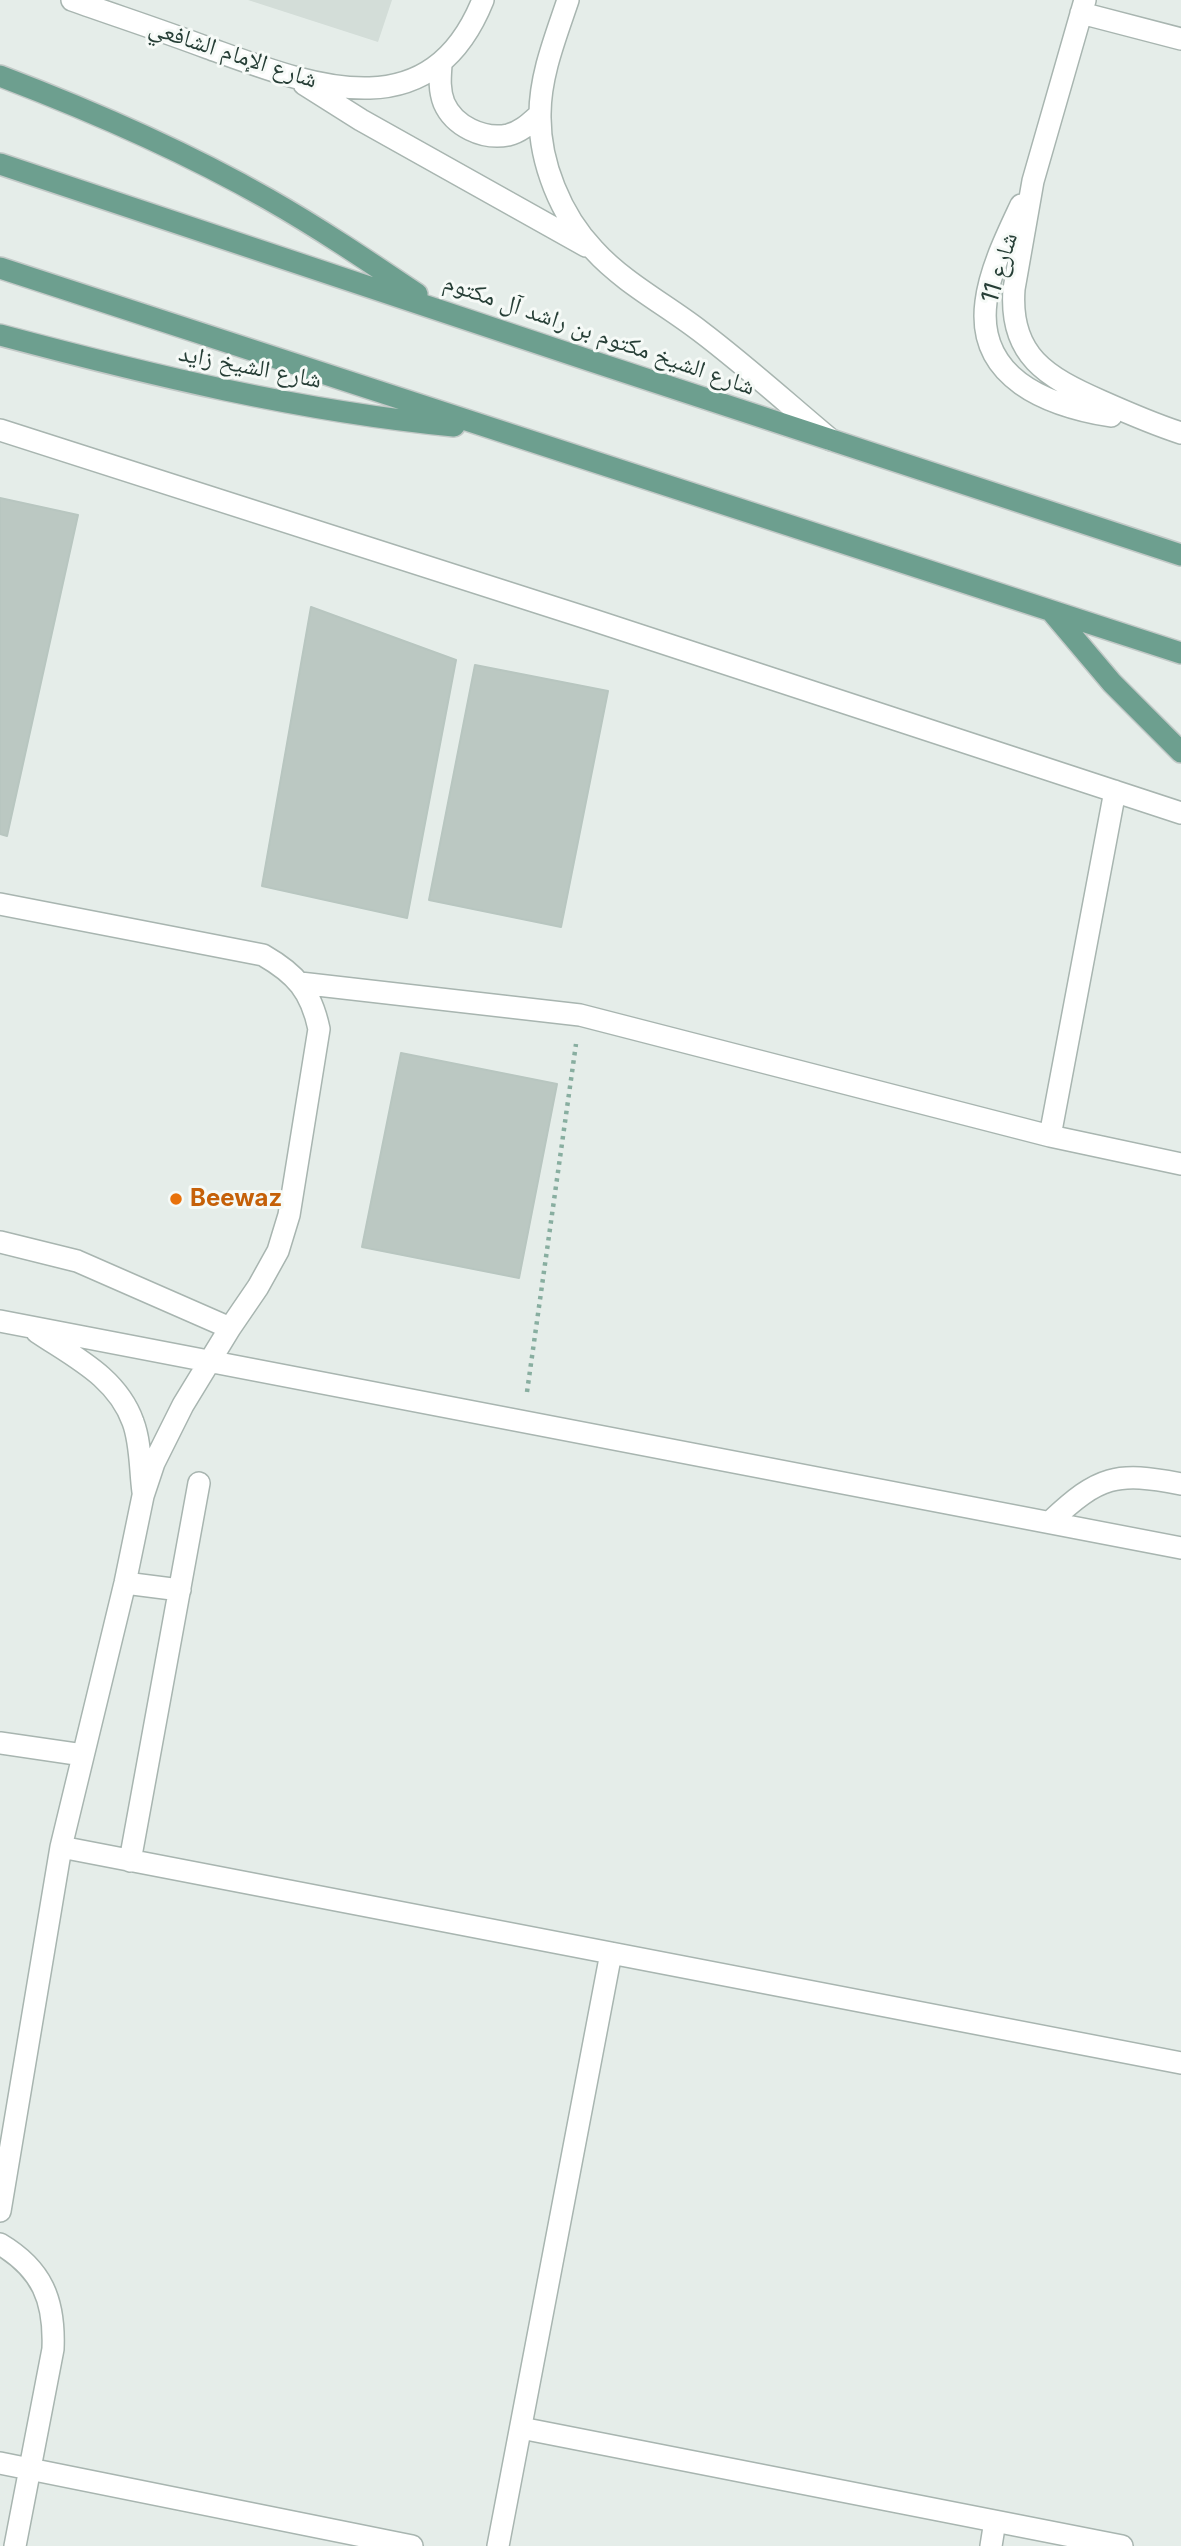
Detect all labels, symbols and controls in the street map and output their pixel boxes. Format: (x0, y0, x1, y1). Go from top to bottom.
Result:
street label: شارع الإمام الشافعي (145, 13, 321, 95)
street label: شارع 11 (976, 229, 1024, 307)
street label: شارع الشيخ مكتوم بن راشد آل مكتوم (440, 268, 758, 402)
street label: شارع الشيخ زايد (176, 339, 324, 395)
place label: Beewaz (190, 1185, 282, 1213)
marker: Beewaz (168, 1191, 184, 1207)

